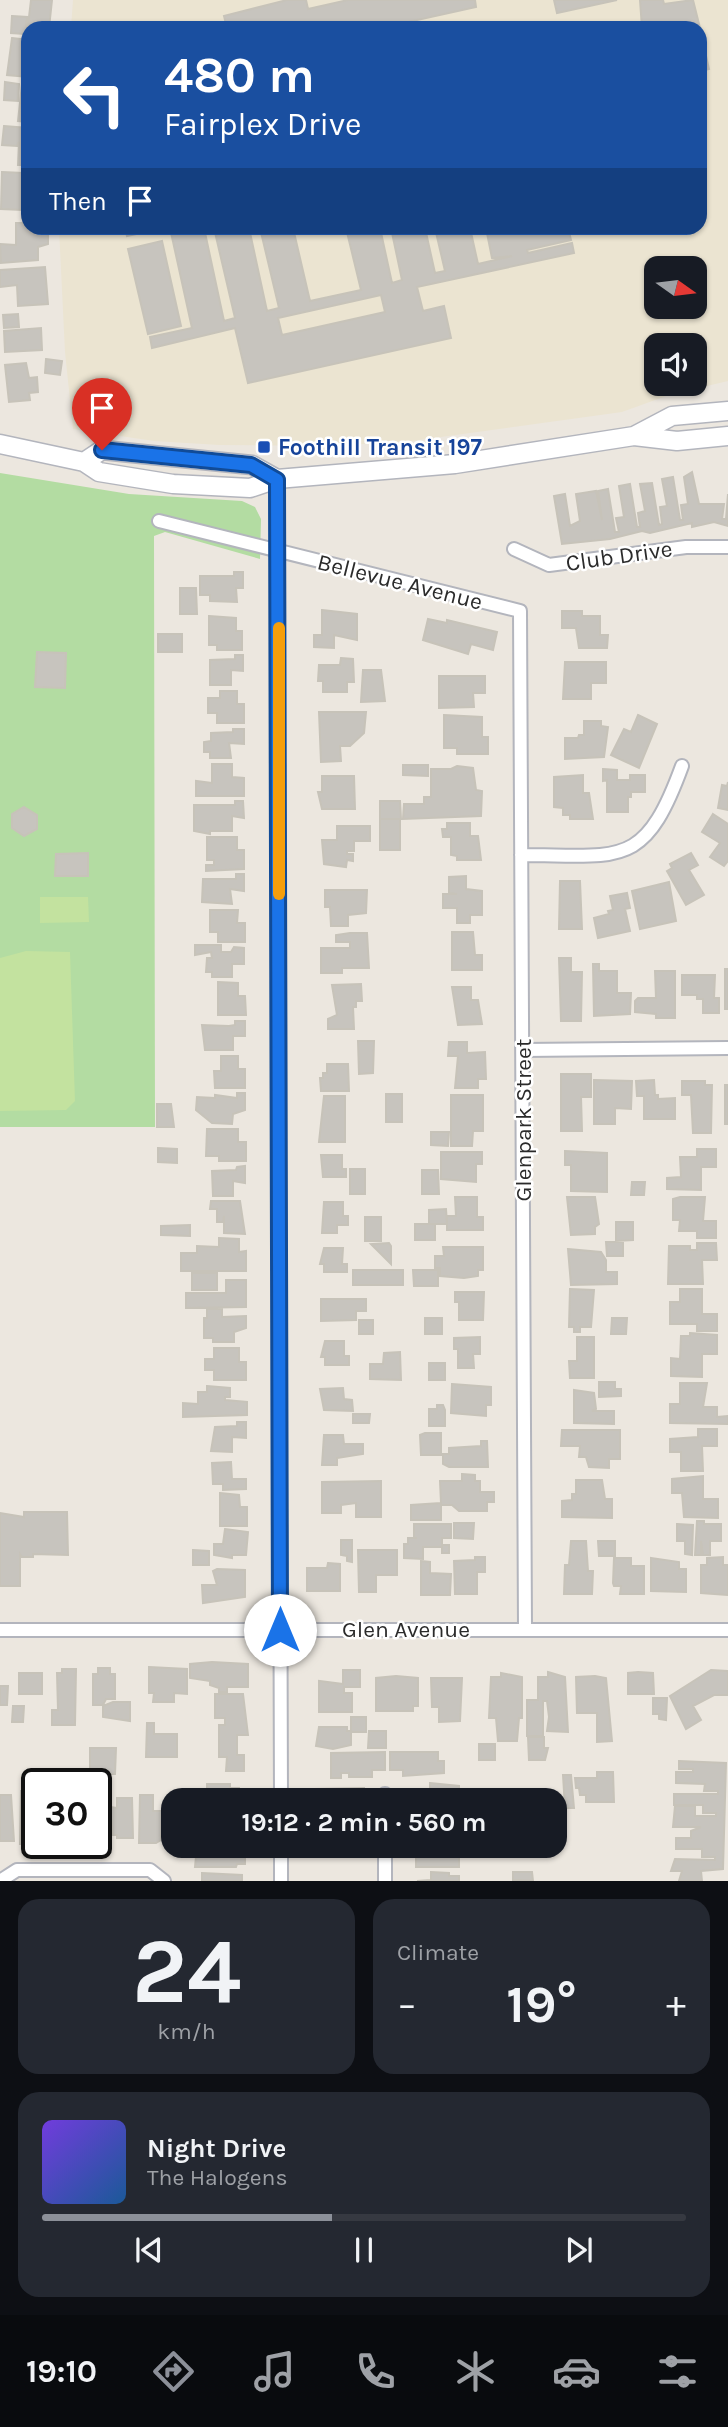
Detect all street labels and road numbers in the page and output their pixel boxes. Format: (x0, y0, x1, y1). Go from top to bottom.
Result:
street label: Club Drive (564, 535, 674, 577)
street label: Bellevue Avenue (315, 548, 485, 616)
street label: Glenpark Street (510, 1038, 537, 1201)
street label: Glen Avenue (342, 1616, 470, 1643)

